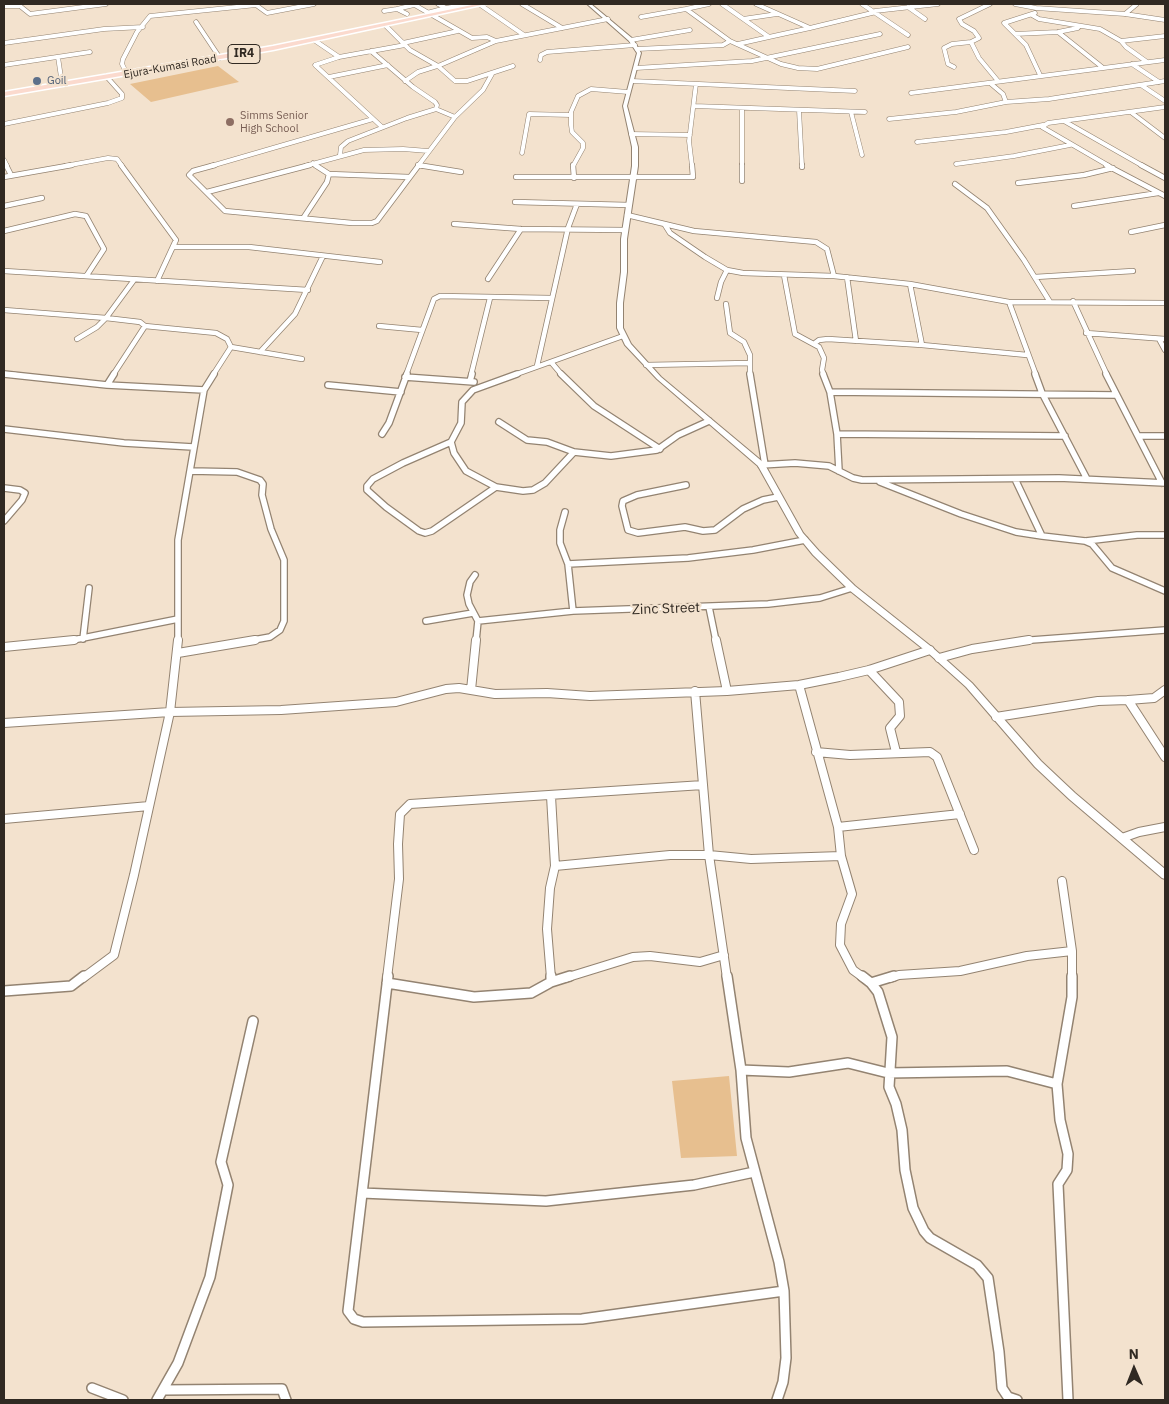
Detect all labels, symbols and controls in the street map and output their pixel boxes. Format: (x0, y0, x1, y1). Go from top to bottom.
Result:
road number: IR4 (228, 44, 260, 64)
street label: Ejura-Kumasi Road (122, 52, 218, 82)
place label: Goil (47, 74, 67, 88)
marker: Goil (31, 75, 43, 87)
place label: Simms Senior High School (240, 109, 308, 135)
marker: Simms Senior High School (224, 116, 236, 128)
street label: Zinc Street (632, 599, 700, 619)
north arrow (1109, 1344, 1159, 1394)
text: N (1129, 1345, 1139, 1363)

